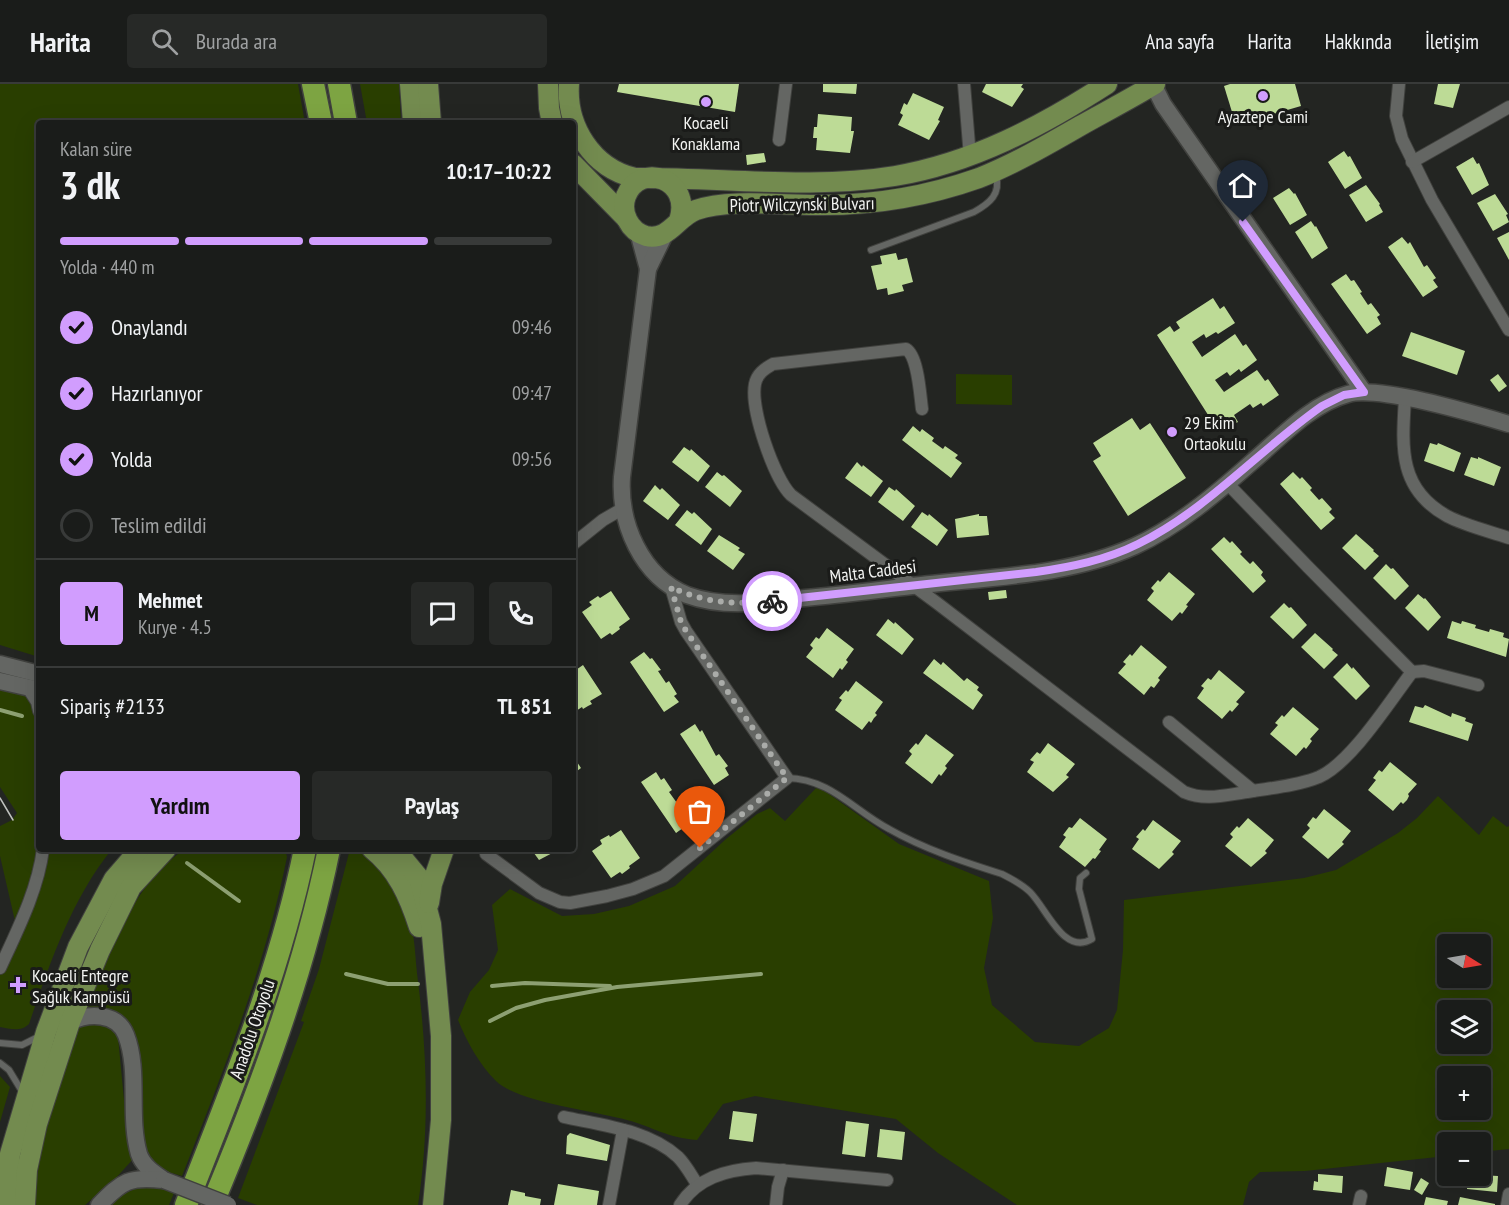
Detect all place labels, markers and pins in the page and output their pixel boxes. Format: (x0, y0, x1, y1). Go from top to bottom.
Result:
marker: Ayaztepe Cami (1256, 89, 1270, 103)
marker: Kocaeli Konaklama (699, 95, 713, 109)
place label: Ayaztepe Cami (1218, 105, 1308, 128)
place label: Kocaeli Konaklama (672, 111, 740, 155)
pin (1217, 160, 1268, 222)
place label: 29 Ekim Ortaokulu (1184, 411, 1246, 455)
marker: 29 Ekim Ortaokulu (1165, 425, 1179, 439)
pin (674, 786, 725, 848)
place label: Kocaeli Entegre Sağlık Kampüsü (32, 964, 130, 1008)
marker: Kocaeli Entegre Sağlık Kampüsü (9, 976, 27, 994)

